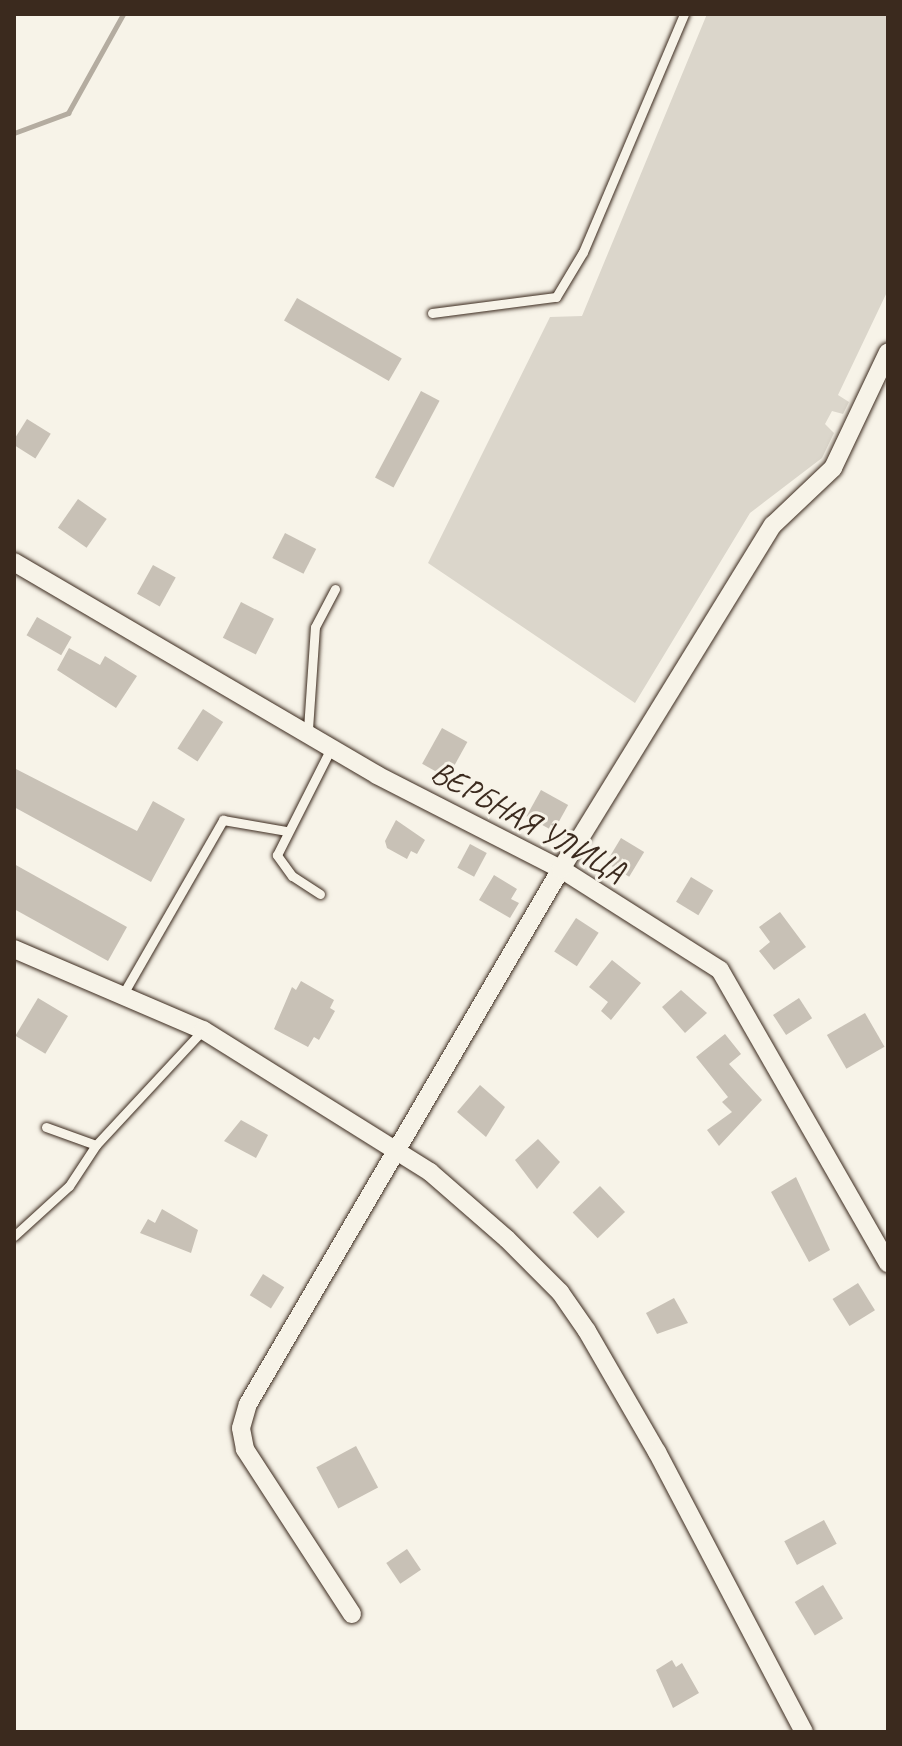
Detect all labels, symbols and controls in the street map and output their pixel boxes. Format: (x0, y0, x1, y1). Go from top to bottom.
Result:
street label: ВЕРБНАЯ УЛИЦА (424, 753, 632, 891)

